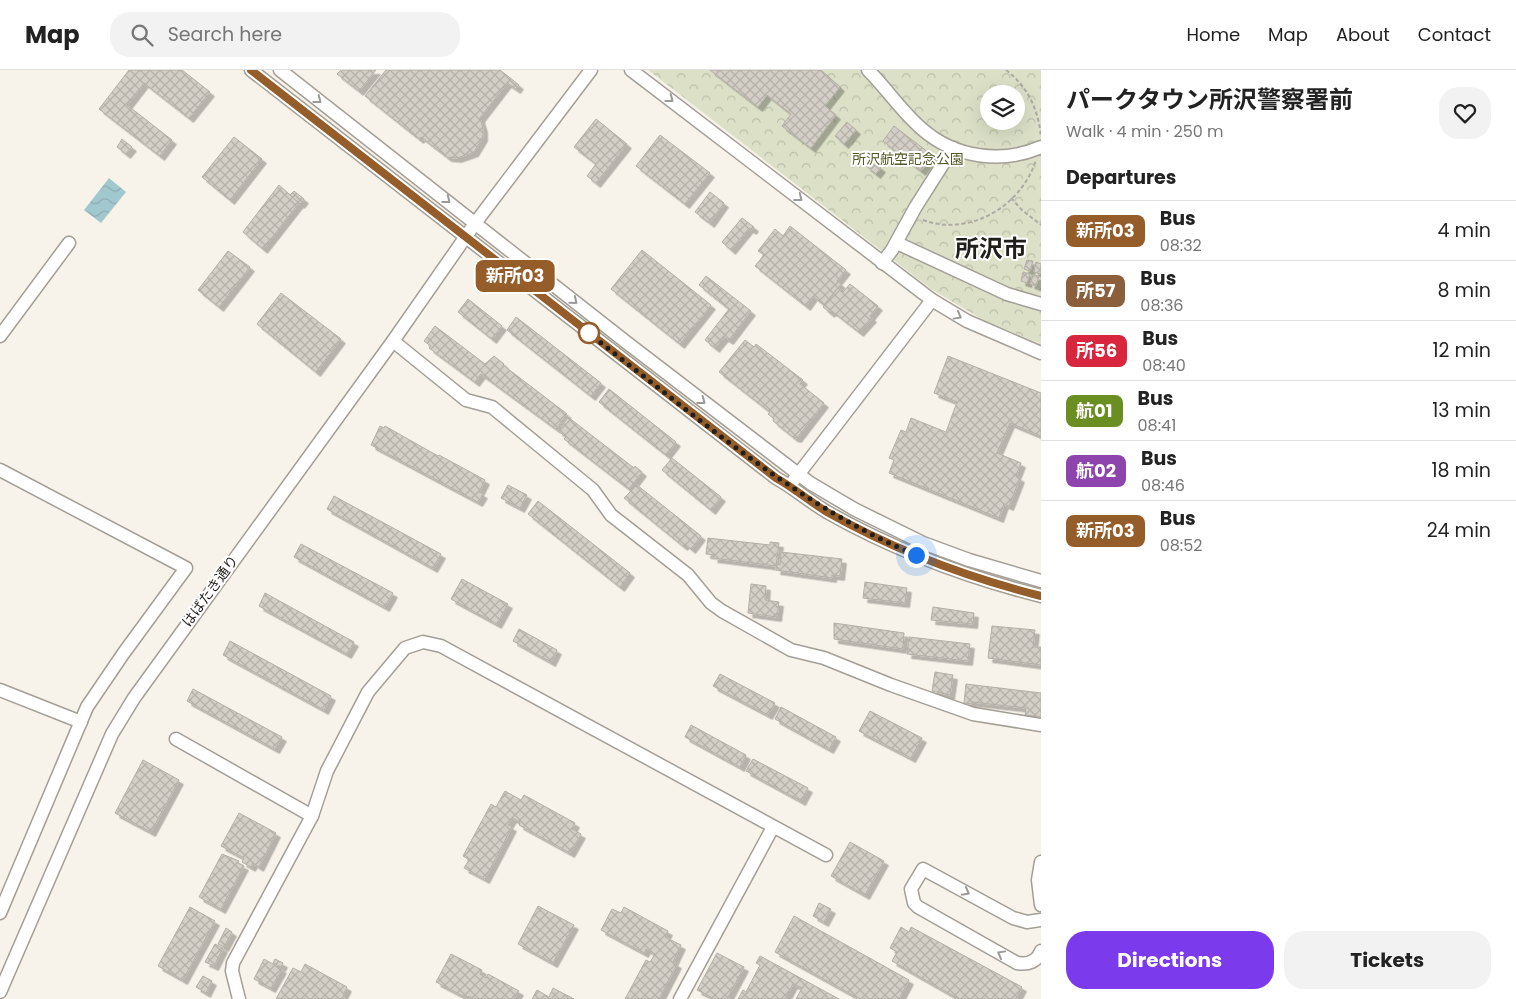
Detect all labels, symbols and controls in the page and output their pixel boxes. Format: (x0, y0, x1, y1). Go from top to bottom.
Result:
search box (110, 12, 460, 57)
text: Map (25, 18, 80, 51)
icon: search (128, 21, 156, 49)
text: Search here (168, 21, 282, 48)
text: Home (1186, 22, 1240, 47)
text: Map (1268, 22, 1308, 47)
text: About (1336, 22, 1390, 47)
text: Contact (1418, 22, 1491, 47)
text: パークタウン所沢警察署前 (1066, 83, 1353, 116)
map controls (980, 85, 1025, 130)
button: layers (980, 85, 1025, 130)
button: heart (1439, 87, 1491, 139)
one-way arrow (313, 94, 322, 103)
one-way arrow (664, 94, 673, 102)
text: Walk · 4 min · 250 m (1066, 120, 1224, 143)
park label: 所沢航空記念公園 (852, 149, 964, 169)
text: Departures (1066, 164, 1176, 191)
one-way arrow (793, 193, 802, 201)
one-way arrow (441, 194, 450, 202)
text: Bus (1160, 205, 1196, 232)
text: 4 min (1438, 217, 1491, 244)
text: 新所03 (1076, 218, 1135, 243)
district label: 所沢市 (955, 232, 1027, 265)
text: 08:32 (1160, 234, 1202, 257)
line badge: 新所03 (480, 260, 550, 292)
text: 新所03 (486, 263, 544, 288)
text: Bus (1140, 265, 1176, 292)
text: 8 min (1438, 277, 1491, 304)
text: 所57 (1076, 278, 1115, 303)
text: 08:36 (1140, 294, 1183, 317)
one-way arrow (568, 295, 577, 303)
one-way arrow (952, 309, 961, 319)
unlabelled marker (578, 322, 600, 344)
text: Bus (1142, 325, 1178, 352)
text: 12 min (1433, 337, 1491, 364)
text: 所56 (1076, 338, 1117, 363)
text: 08:40 (1142, 354, 1186, 377)
text: Bus (1138, 385, 1173, 412)
one-way arrow (696, 395, 705, 403)
text: 13 min (1432, 397, 1491, 424)
text: 航01 (1076, 398, 1113, 423)
text: 08:41 (1138, 414, 1176, 437)
text: Bus (1141, 445, 1177, 472)
text: 18 min (1431, 457, 1491, 484)
text: 航02 (1076, 458, 1116, 483)
text: 08:46 (1141, 474, 1185, 497)
text: Bus (1160, 505, 1196, 532)
text: 24 min (1427, 517, 1491, 544)
text: 新所03 (1076, 518, 1135, 543)
text: 08:52 (1160, 534, 1202, 557)
your location (904, 543, 929, 568)
street label: はばたき通り (177, 551, 243, 631)
one-way arrow (961, 886, 970, 896)
button: Directions (1066, 931, 1274, 989)
button: Tickets (1284, 931, 1491, 989)
one-way arrow (997, 951, 1006, 961)

